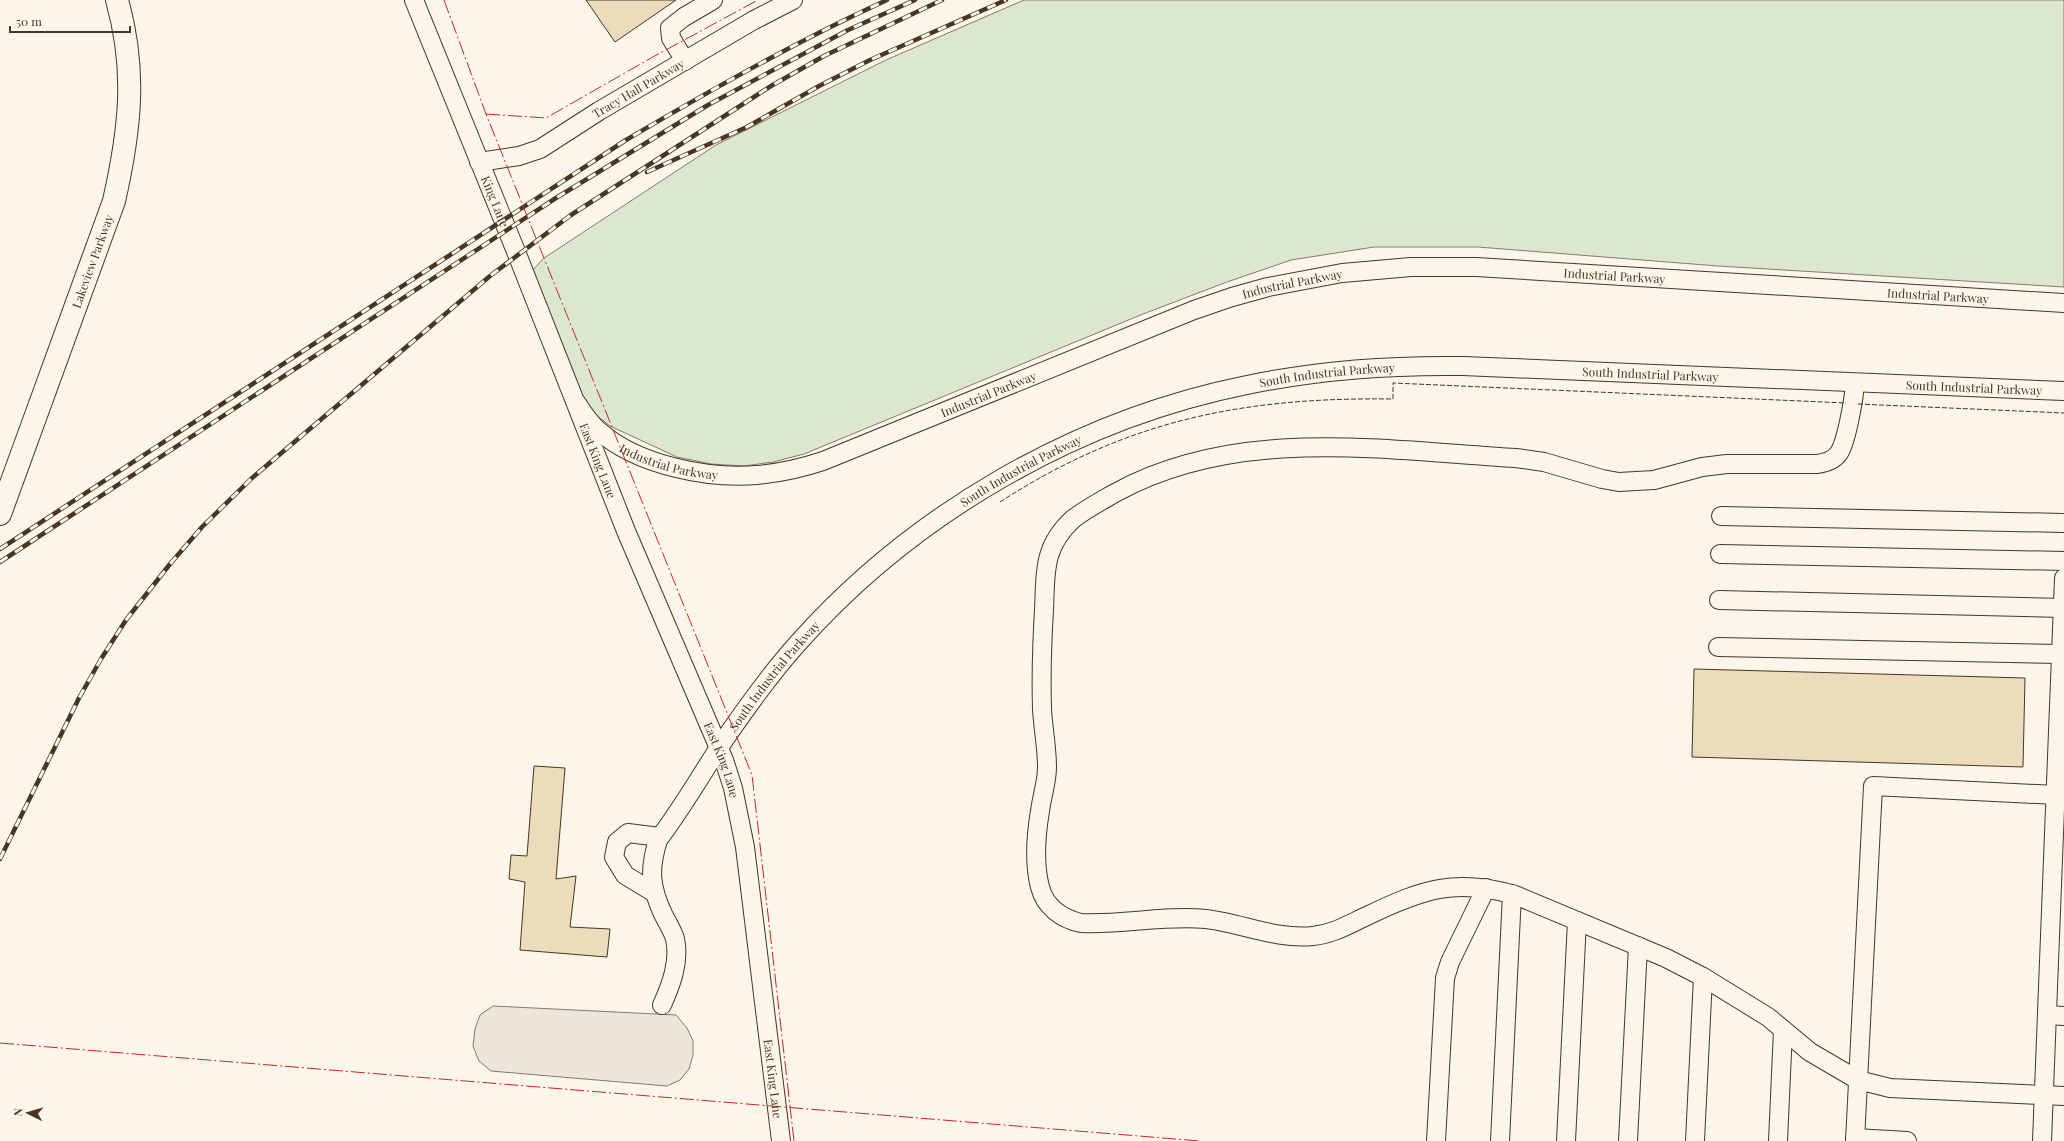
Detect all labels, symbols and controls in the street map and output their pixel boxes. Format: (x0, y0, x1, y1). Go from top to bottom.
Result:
scale bar (10, 8, 130, 34)
text: 50 m (16, 13, 42, 29)
street label: Tracy Hall Parkway (589, 55, 687, 121)
street label: King Lane (478, 173, 513, 229)
street label: Lakeview Parkway (68, 212, 116, 310)
street label: Industrial Parkway (1563, 264, 1666, 287)
street label: Industrial Parkway (1240, 265, 1343, 302)
street label: Industrial Parkway (1887, 284, 1989, 306)
street label: South Industrial Parkway (1258, 359, 1395, 390)
street label: South Industrial Parkway (1582, 363, 1719, 385)
street label: Industrial Parkway (938, 367, 1038, 420)
street label: South Industrial Parkway (1906, 376, 2043, 398)
street label: East King Lane (576, 420, 620, 501)
street label: South Industrial Parkway (957, 431, 1084, 510)
street label: Industrial Parkway (617, 440, 719, 483)
street label: South Industrial Parkway (725, 617, 823, 734)
street label: East King Lane (701, 719, 743, 799)
street label: East King Lane (761, 1038, 786, 1119)
north arrow (8, 1093, 48, 1133)
text: N (10, 1107, 25, 1117)

